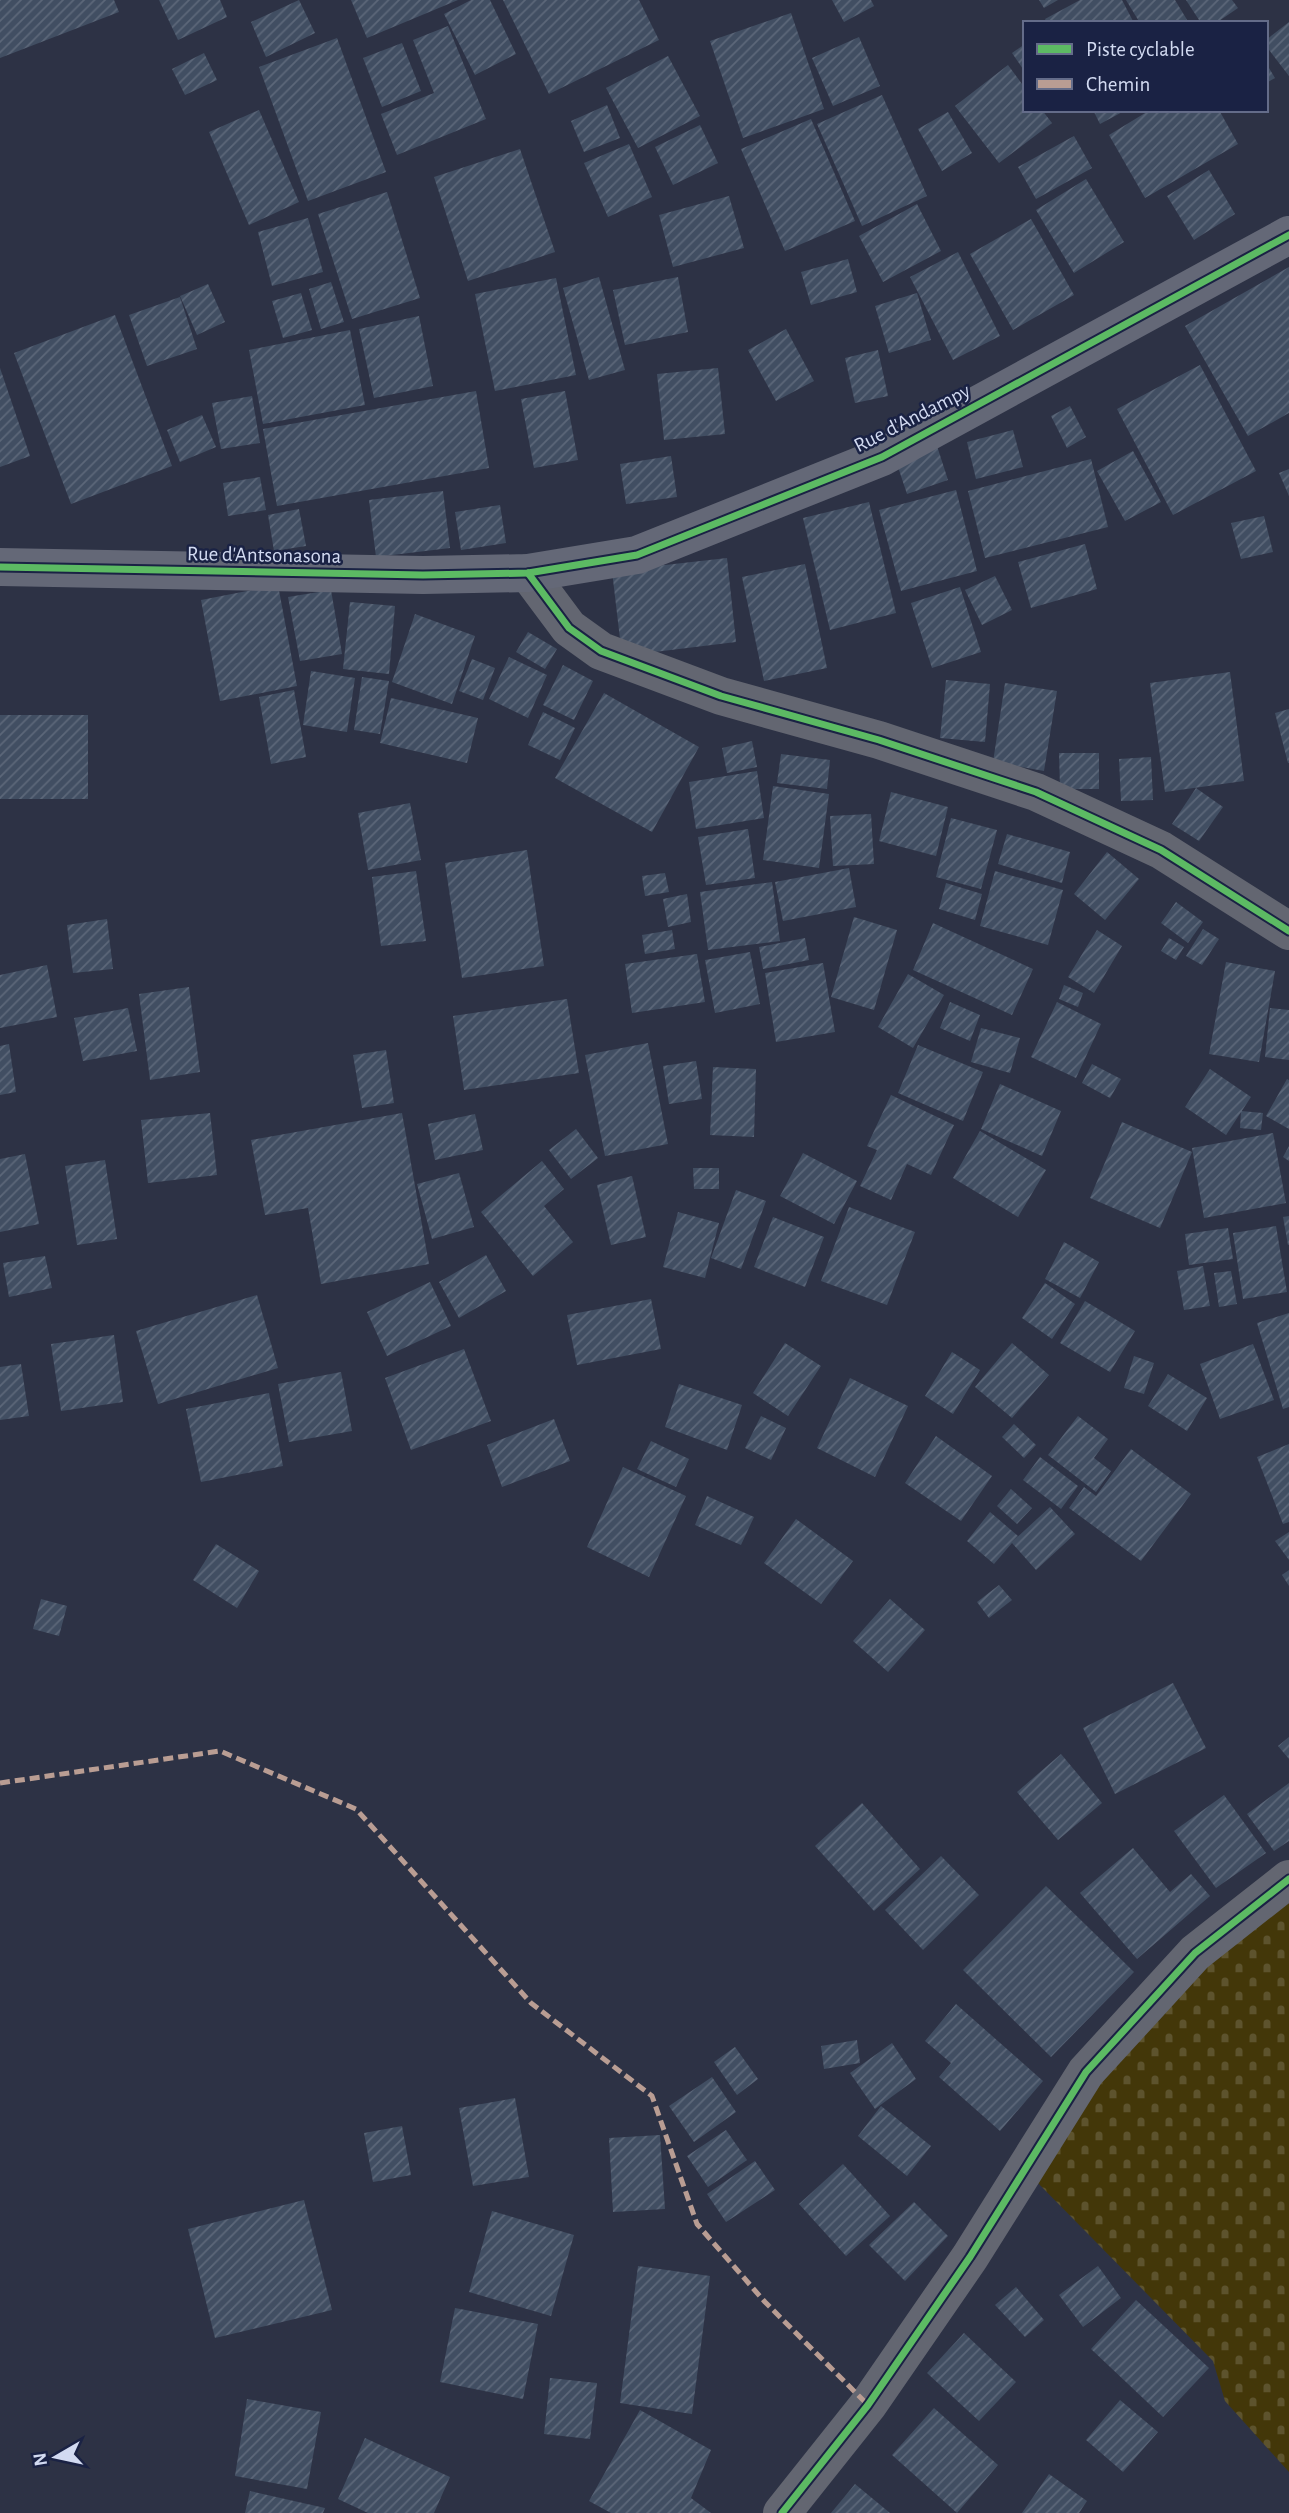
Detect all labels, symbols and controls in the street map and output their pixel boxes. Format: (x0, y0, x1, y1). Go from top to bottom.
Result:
legend (1023, 21, 1268, 112)
text: Piste cyclable (1086, 39, 1195, 60)
text: Chemin (1086, 74, 1150, 95)
street label: Rue d'Andampy (850, 380, 974, 456)
street label: Rue d'Antsonasona (187, 543, 342, 567)
north arrow (21, 2422, 91, 2492)
text: N (30, 2451, 51, 2467)

